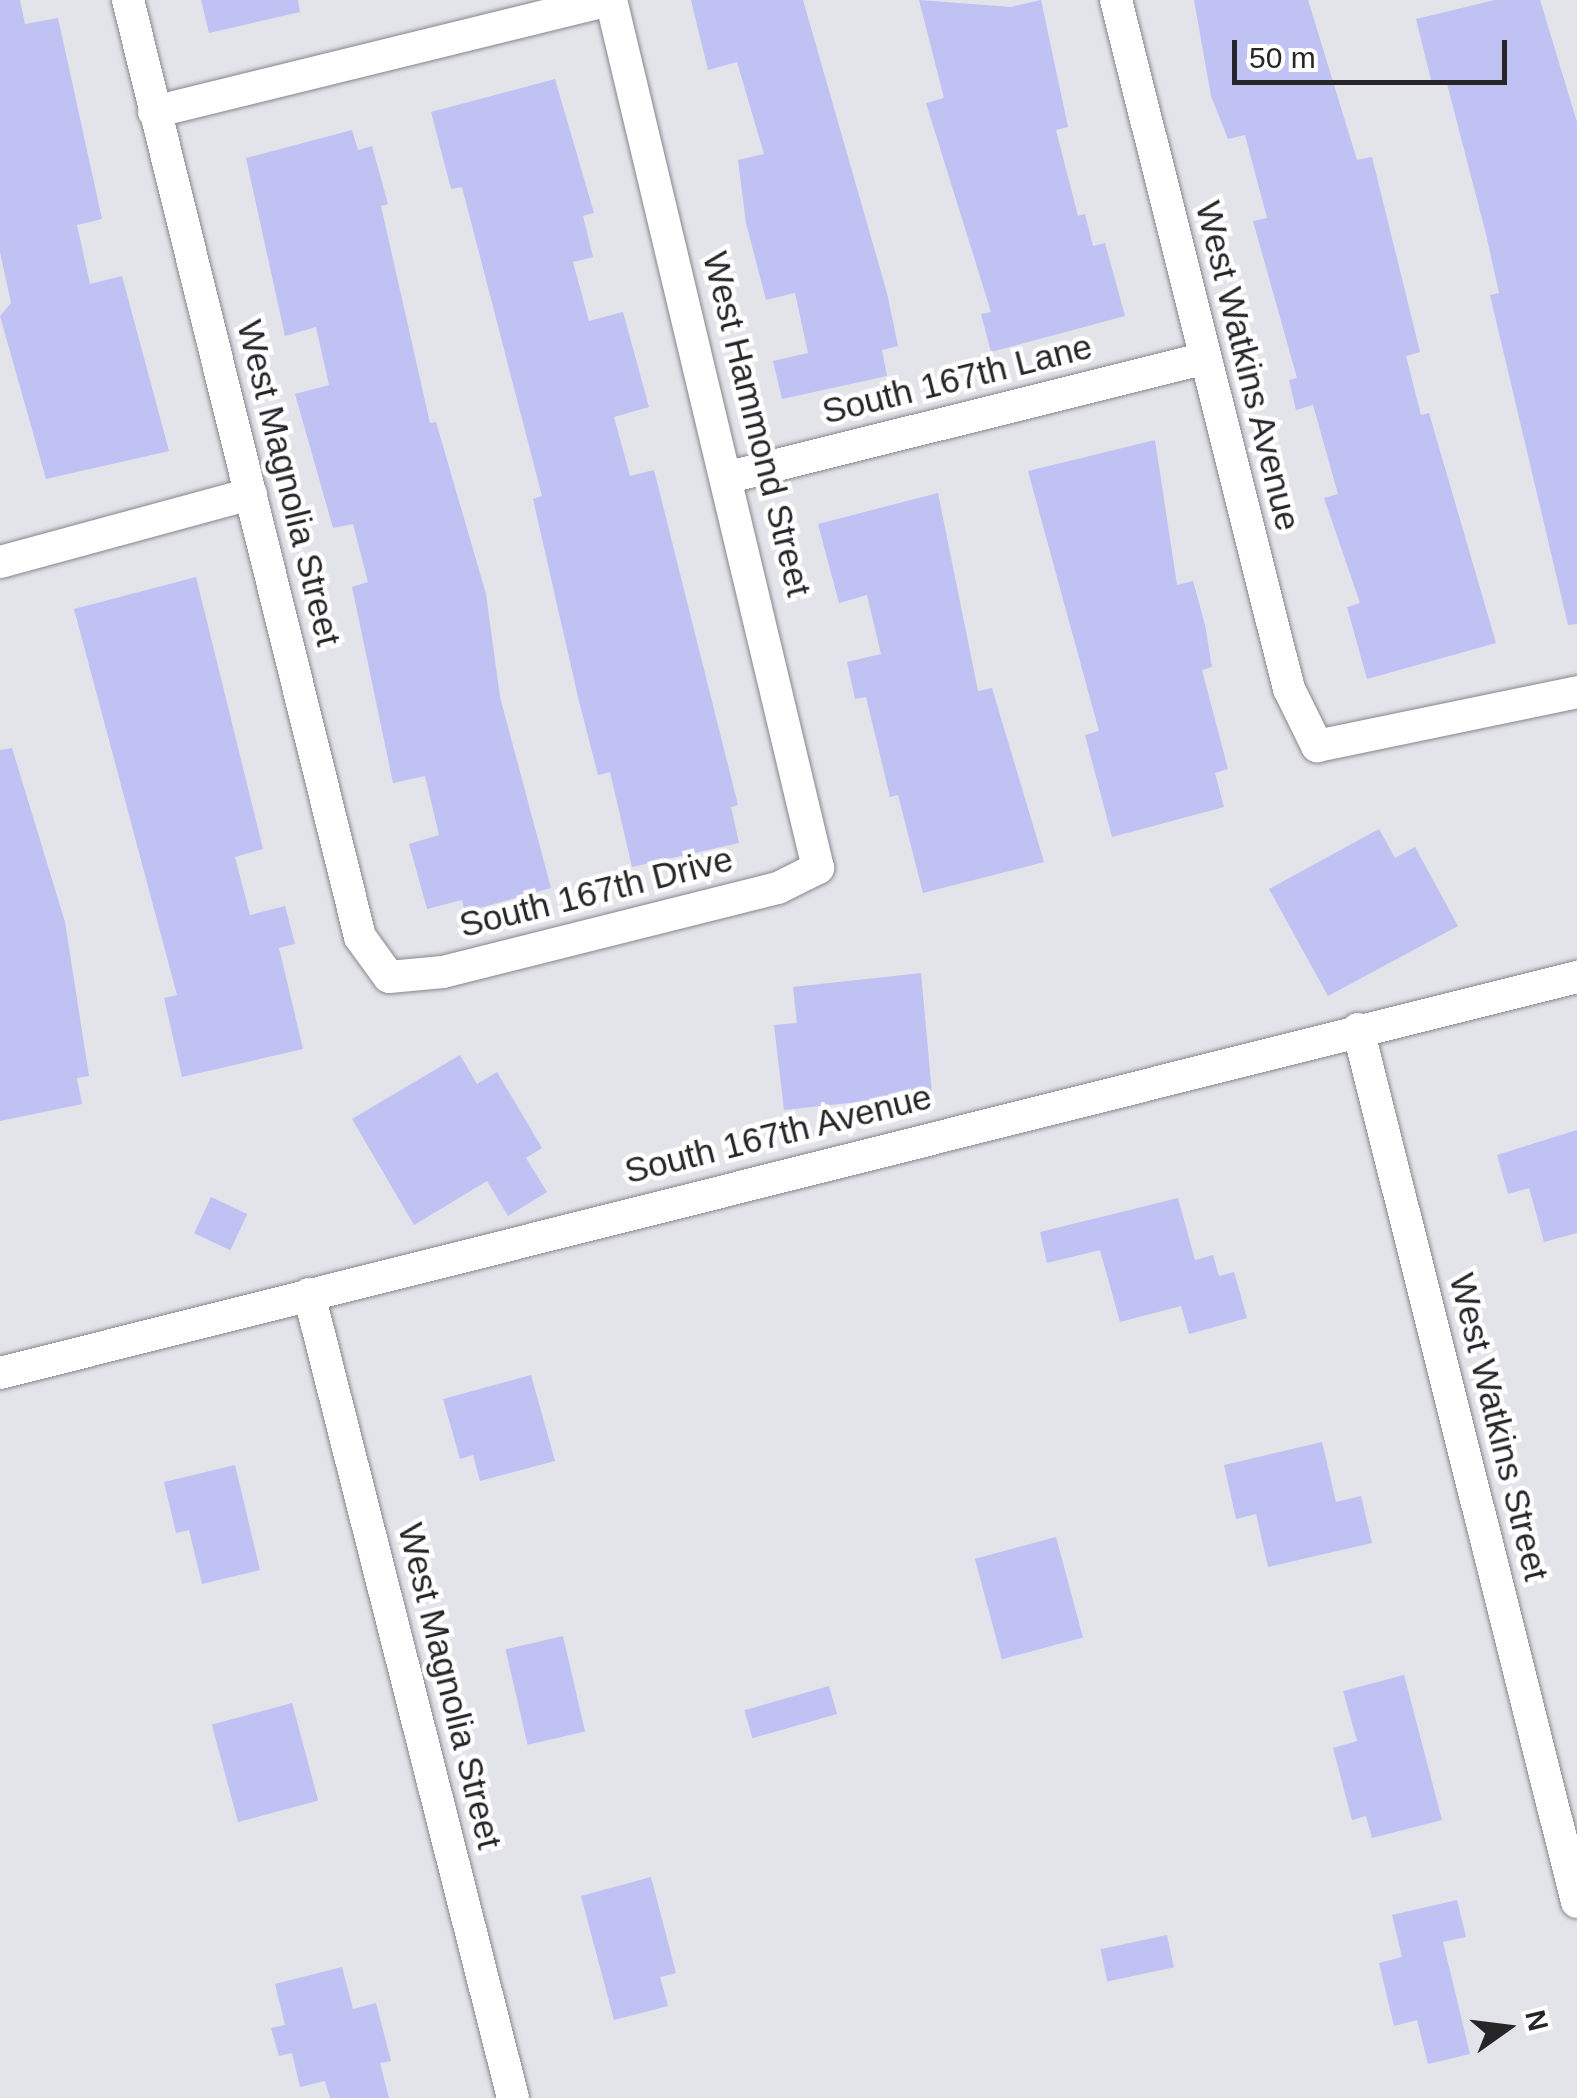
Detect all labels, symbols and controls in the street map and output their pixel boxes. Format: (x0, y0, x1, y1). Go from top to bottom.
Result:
scale bar (1237, 20, 1512, 82)
text: 50 m (1249, 41, 1316, 74)
street label: West Watkins Avenue (1187, 196, 1309, 536)
street label: West Hammond Street (694, 247, 820, 601)
street label: West Magnolia Street (228, 316, 350, 650)
street label: South 167th Lane (818, 325, 1096, 433)
street label: South 167th Drive (455, 838, 737, 946)
street label: South 167th Avenue (619, 1075, 937, 1193)
street label: West Watkins Street (1441, 1269, 1557, 1585)
street label: West Magnolia Street (389, 1519, 511, 1853)
north arrow (1457, 1978, 1557, 2078)
text: N (1519, 2007, 1554, 2034)

